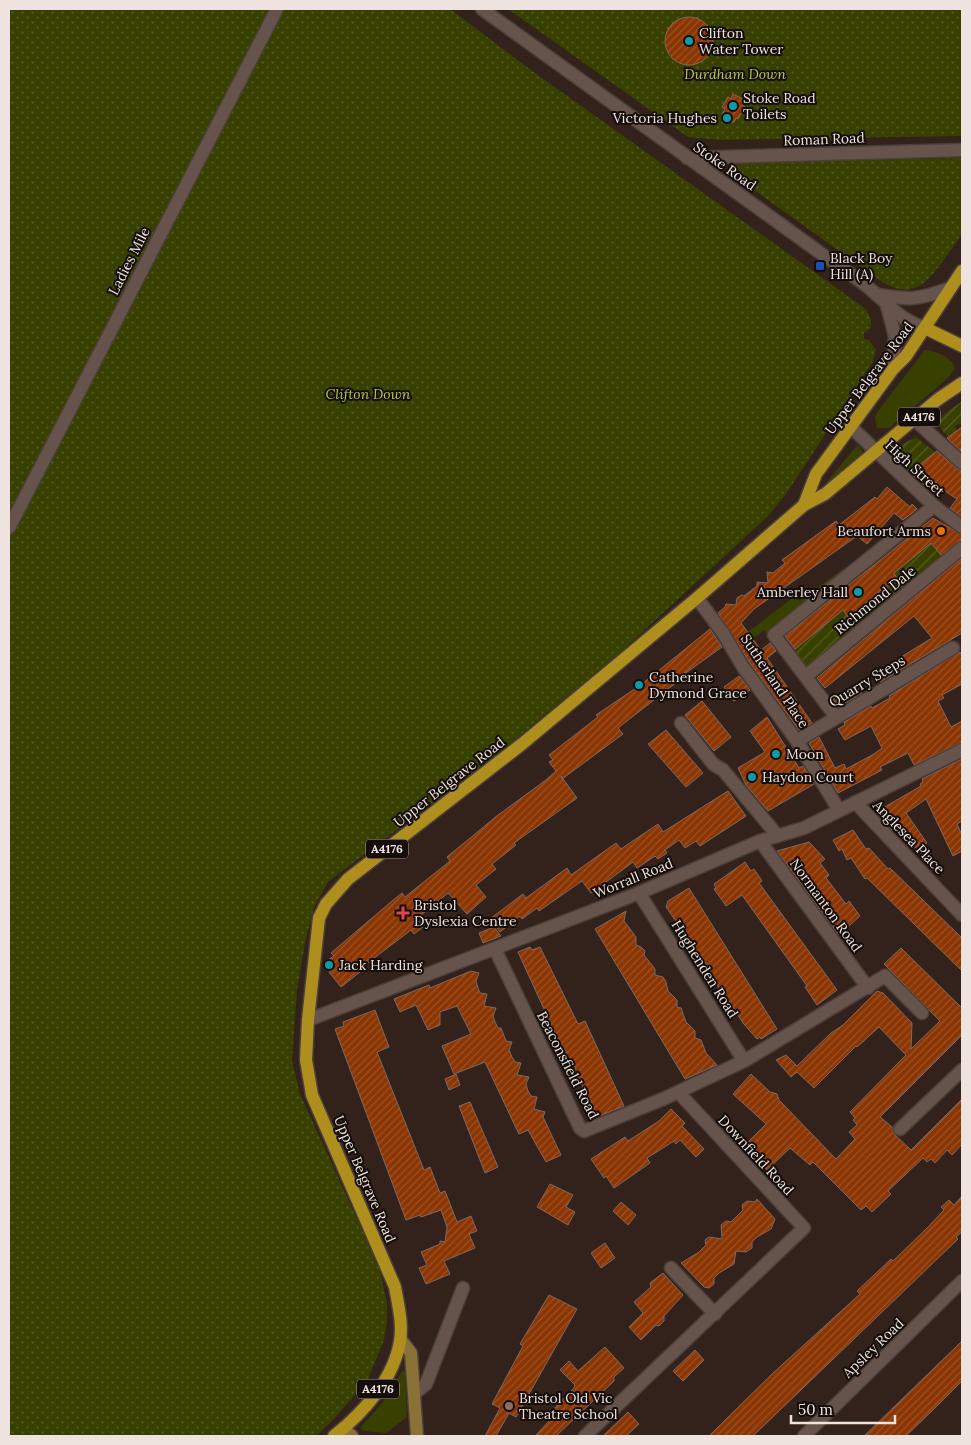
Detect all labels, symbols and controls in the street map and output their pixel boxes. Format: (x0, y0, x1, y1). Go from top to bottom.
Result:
place label: Clifton Water Tower (699, 24, 783, 58)
marker: Clifton Water Tower (683, 35, 695, 47)
park label: Durdham Down (684, 65, 786, 83)
place label: Stoke Road Toilets (743, 89, 816, 123)
marker: Stoke Road Toilets (727, 100, 739, 112)
place label: Victoria Hughes (612, 109, 717, 127)
marker: Victoria Hughes (721, 112, 733, 124)
street label: Roman Road (783, 129, 865, 149)
street label: Stoke Road (690, 138, 760, 194)
street label: Ladies Mile (104, 224, 154, 298)
place label: Black Boy Hill (A) (830, 249, 893, 283)
marker: Black Boy Hill (A) (814, 260, 826, 272)
street label: Upper Belgrave Road (821, 318, 917, 438)
park label: Clifton Down (326, 385, 411, 403)
road number: A4176 (898, 408, 940, 427)
street label: High Street (882, 436, 949, 500)
place label: Beaufort Arms (837, 522, 931, 540)
marker: Beaufort Arms (935, 525, 947, 537)
street label: Richmond Dale (831, 562, 919, 638)
place label: Amberley Hall (756, 583, 848, 601)
marker: Amberley Hall (852, 586, 864, 598)
street label: Sutherland Place (737, 631, 813, 732)
street label: Quarry Steps (826, 651, 908, 711)
place label: Catherine Dymond Grace (649, 668, 747, 702)
marker: Catherine Dymond Grace (633, 679, 645, 691)
street label: Upper Belgrave Road (390, 733, 508, 831)
place label: Moon (786, 745, 824, 763)
marker: Moon (770, 748, 782, 760)
place label: Haydon Court (762, 768, 854, 786)
marker: Haydon Court (746, 771, 758, 783)
street label: Anglesea Place (868, 795, 949, 878)
road number: A4176 (366, 840, 408, 859)
street label: Worrall Road (590, 854, 676, 902)
street label: Normanton Road (786, 855, 866, 955)
place label: Bristol Dyslexia Centre (414, 896, 517, 930)
marker: Bristol Dyslexia Centre (396, 906, 410, 920)
street label: Hughenden Road (668, 917, 742, 1021)
place label: Jack Harding (338, 956, 423, 974)
marker: Jack Harding (323, 959, 335, 971)
street label: Beaconsfield Road (533, 1008, 603, 1122)
street label: Downfield Road (714, 1111, 798, 1199)
street label: Upper Belgrave Road (330, 1113, 400, 1245)
street label: Apsley Road (838, 1314, 907, 1382)
road number: A4176 (357, 1380, 399, 1398)
place label: Bristol Old Vic Theatre School (519, 1389, 618, 1423)
scale bar (791, 1392, 895, 1424)
marker: Bristol Old Vic Theatre School (503, 1400, 515, 1412)
text: 50 m (798, 1400, 833, 1419)

